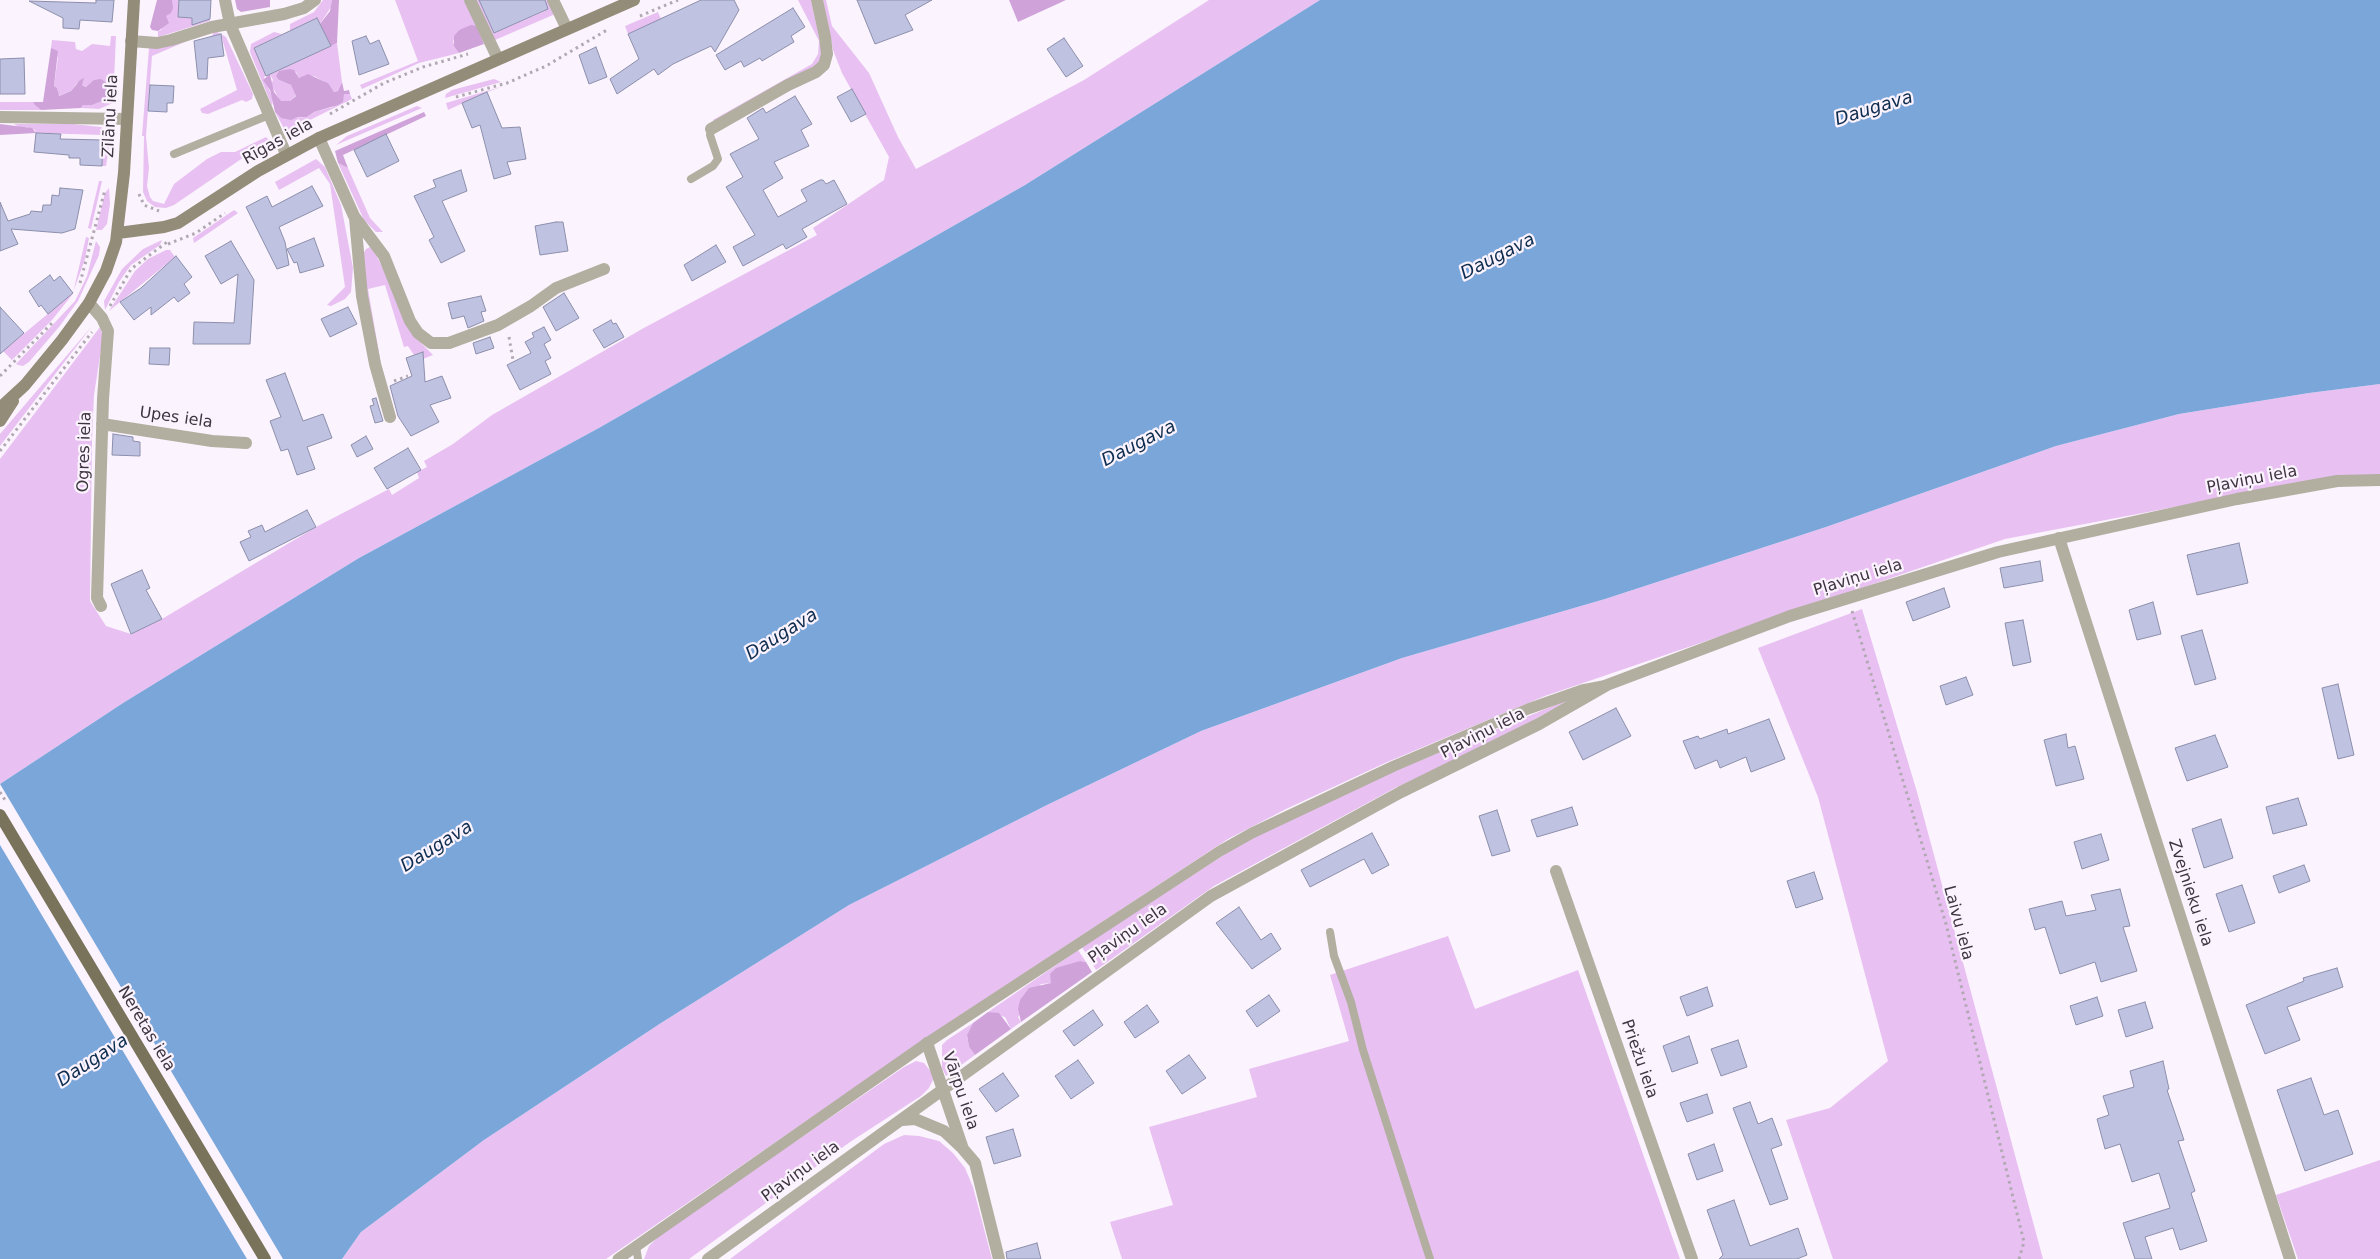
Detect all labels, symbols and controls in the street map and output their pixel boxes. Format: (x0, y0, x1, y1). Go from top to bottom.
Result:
street label: Zīlānu iela (99, 74, 123, 158)
water label: Daugava (1832, 87, 1916, 131)
street label: Rīgas iela (239, 115, 317, 169)
water label: Daugava (1457, 229, 1539, 285)
street label: Upes iela (138, 403, 214, 433)
street label: Ogres iela (74, 411, 96, 493)
water label: Daugava (1098, 416, 1180, 472)
street label: Pļaviņu iela (2205, 462, 2299, 498)
street label: Pļaviņu iela (1811, 555, 1905, 601)
water label: Daugava (742, 605, 822, 665)
street label: Pļaviņu iela (1438, 705, 1528, 763)
water label: Daugava (397, 817, 477, 877)
street label: Zvejnieku iela (2164, 837, 2216, 949)
street label: Laivu iela (1939, 884, 1977, 962)
street label: Pļaviņu iela (1085, 900, 1171, 968)
street label: Neretas iela (113, 983, 179, 1075)
street label: Priežu iela (1617, 1017, 1661, 1101)
water label: Daugava (53, 1030, 133, 1092)
street label: Vārpu iela (938, 1049, 982, 1133)
street label: Pļaviņu iela (758, 1137, 844, 1207)

